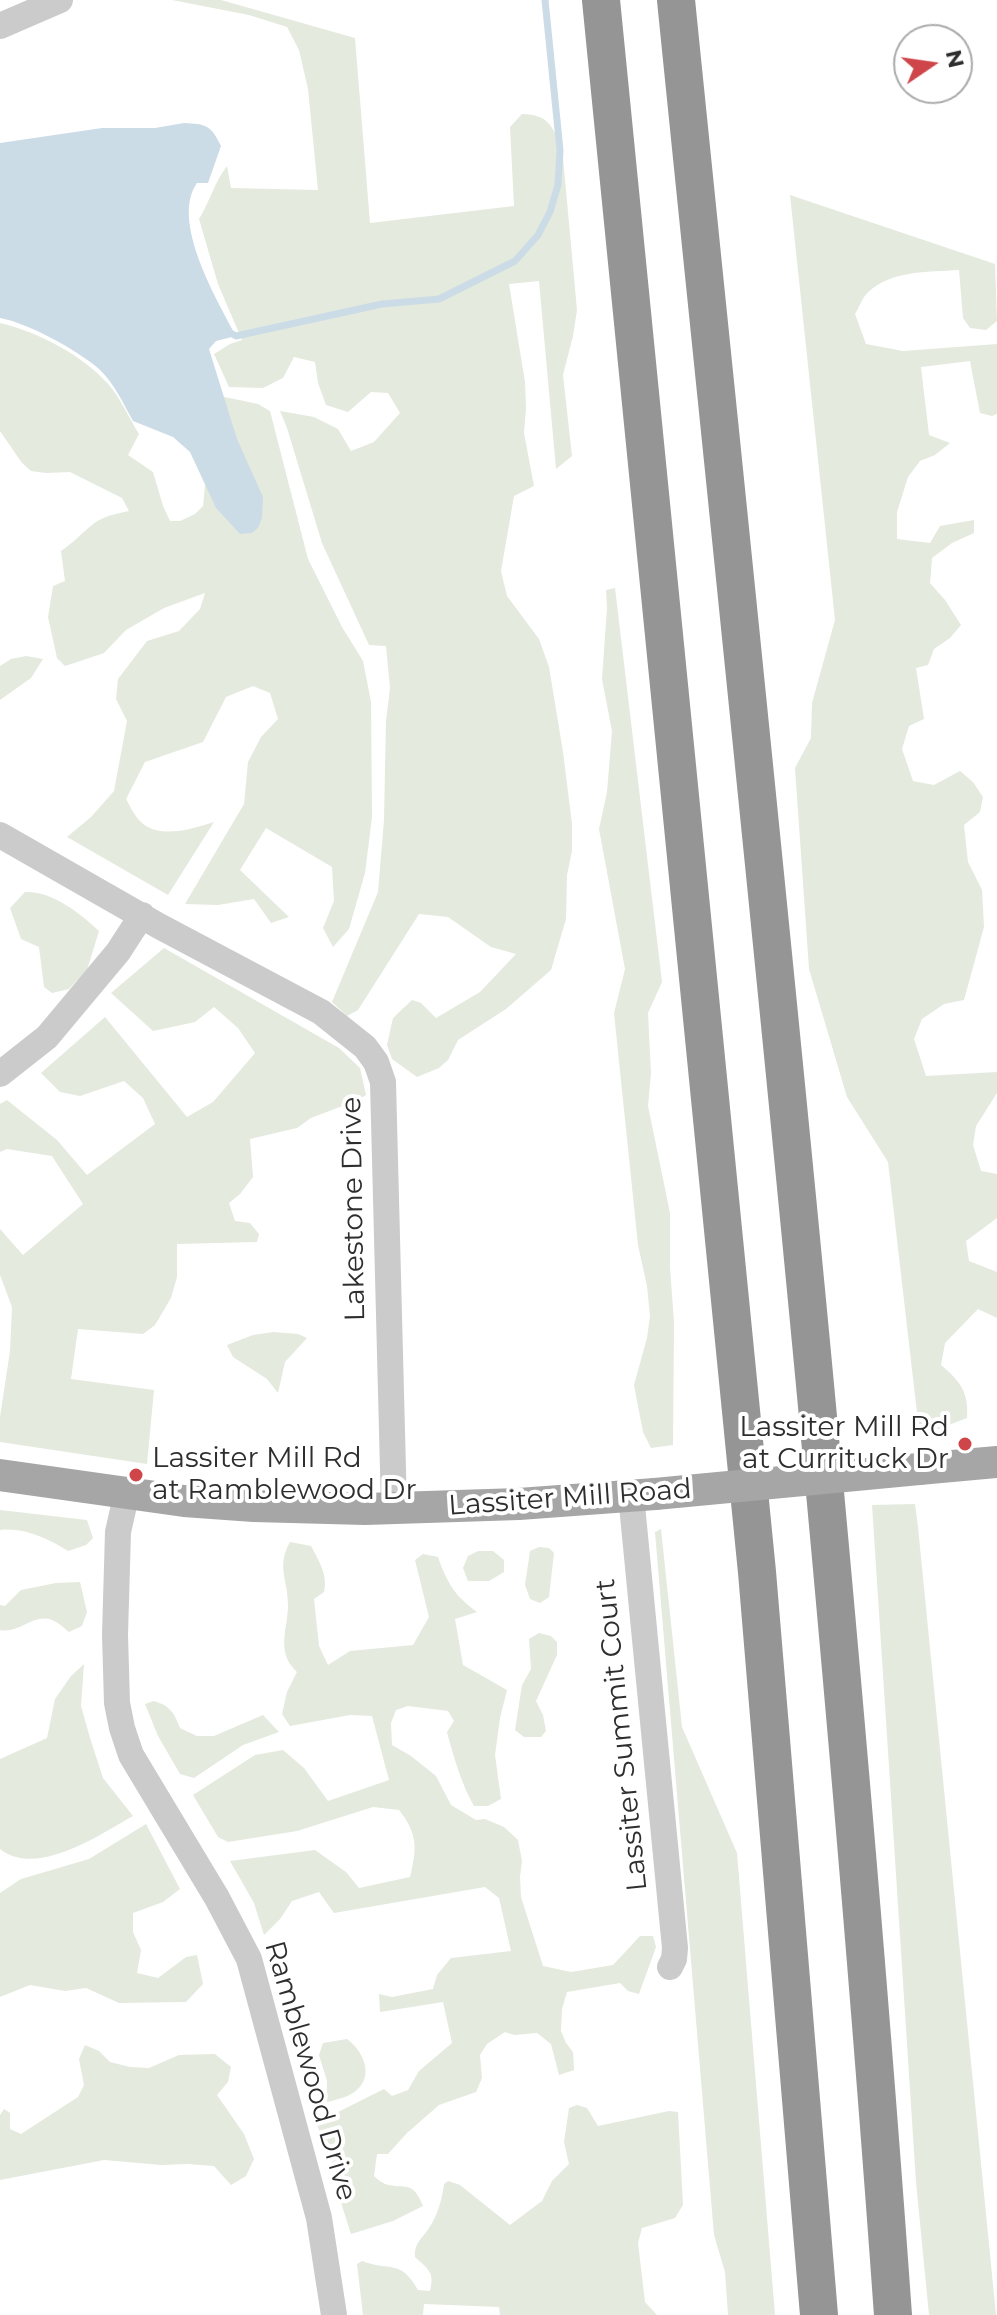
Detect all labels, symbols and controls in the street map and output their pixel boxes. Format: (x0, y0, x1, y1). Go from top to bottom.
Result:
north arrow (893, 24, 973, 104)
text: N (940, 47, 970, 71)
street label: Lakestone Drive (335, 1096, 373, 1322)
place label: Lassiter Mill Rd at Currituck Dr (739, 1411, 949, 1477)
marker: Lassiter Mill Rd at Currituck Dr (956, 1435, 974, 1453)
place label: Lassiter Mill Rd at Ramblewood Dr (152, 1442, 417, 1508)
marker: Lassiter Mill Rd at Ramblewood Dr (127, 1466, 145, 1484)
street label: Lassiter Mill Road (447, 1473, 693, 1523)
street label: Lassiter Summit Court (589, 1577, 655, 1893)
street label: Ramblewood Drive (257, 1937, 363, 2205)

